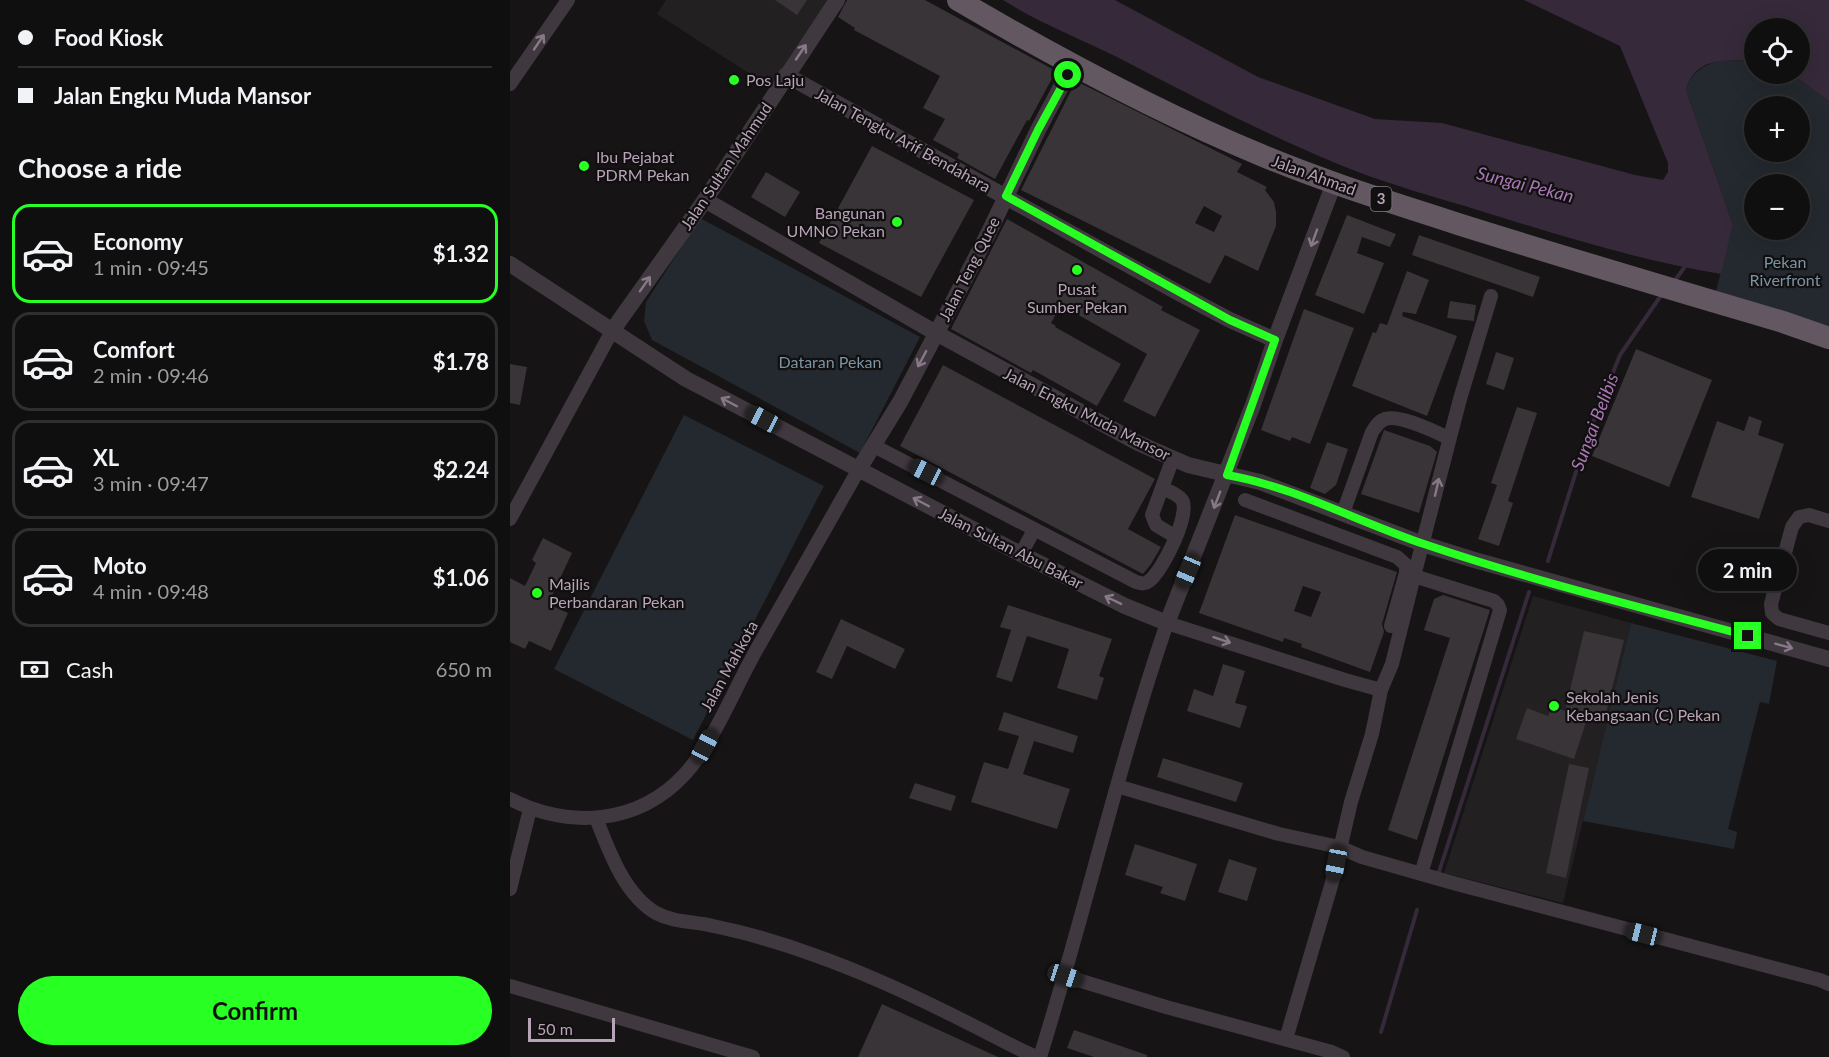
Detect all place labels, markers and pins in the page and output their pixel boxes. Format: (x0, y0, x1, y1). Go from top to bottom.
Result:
place label: Pos Laju (746, 70, 804, 89)
marker: Pos Laju (727, 73, 741, 87)
place label: Ibu Pejabat PDRM Pekan (596, 147, 689, 184)
marker: Ibu Pejabat PDRM Pekan (577, 159, 591, 173)
place label: Bangunan UMNO Pekan (787, 203, 885, 240)
marker: Bangunan UMNO Pekan (890, 215, 904, 229)
marker: Pusat Sumber Pekan (1070, 263, 1084, 277)
place label: Pusat Sumber Pekan (1027, 279, 1127, 316)
place label: Majlis Perbandaran Pekan (549, 574, 685, 611)
marker: Majlis Perbandaran Pekan (530, 586, 544, 600)
place label: Sekolah Jenis Kebangsaan (C) Pekan (1566, 687, 1720, 724)
marker: Sekolah Jenis Kebangsaan (C) Pekan (1547, 699, 1561, 713)

